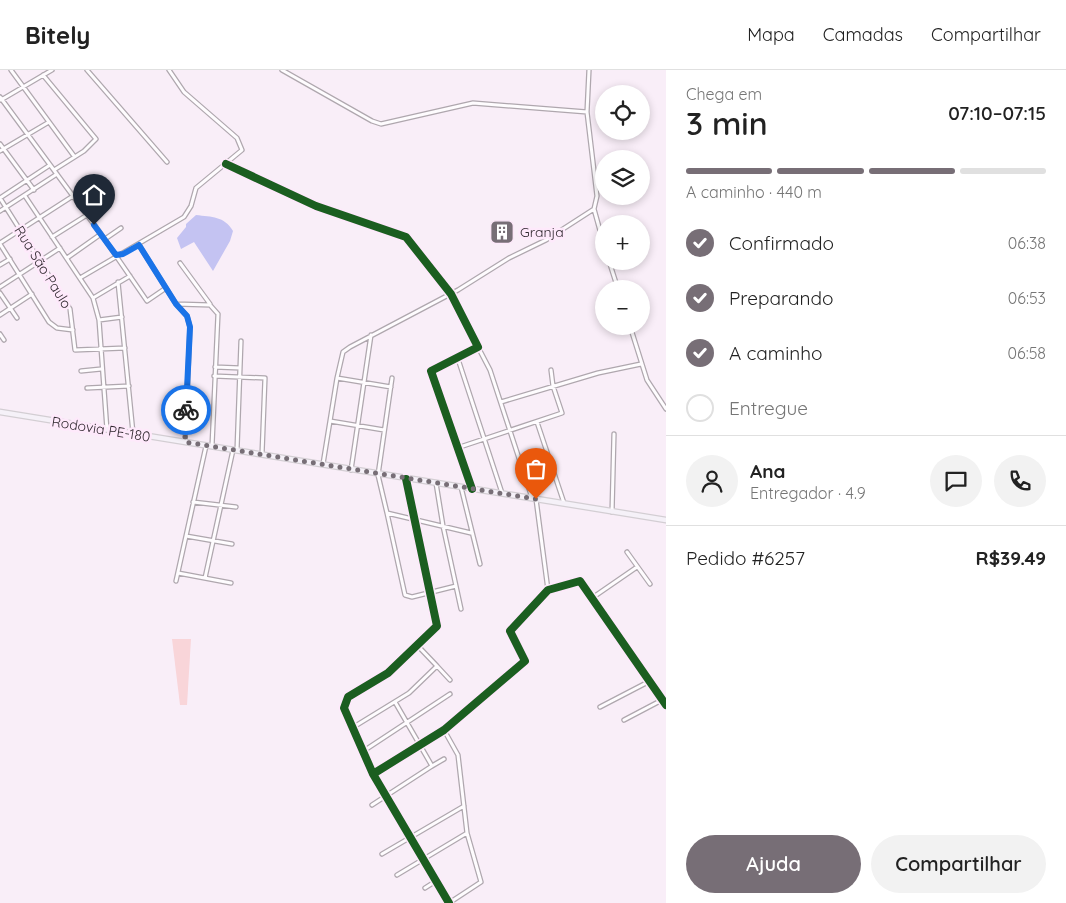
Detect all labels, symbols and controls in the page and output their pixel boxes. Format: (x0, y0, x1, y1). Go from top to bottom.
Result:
text: Bitely (25, 20, 90, 50)
text: Mapa (747, 23, 795, 46)
text: Camadas (823, 23, 903, 46)
text: Compartilhar (931, 23, 1041, 46)
text: Chega em (686, 84, 762, 104)
map controls (595, 85, 650, 335)
button: locate (595, 85, 650, 140)
text: 07:10–07:15 (948, 101, 1046, 125)
text: 3 min (686, 103, 768, 143)
button: layers (595, 150, 650, 205)
pin (73, 174, 115, 225)
icon: home (80, 181, 108, 209)
text: A caminho · 440 m (686, 182, 822, 202)
button: + (595, 215, 650, 270)
building icon: Granja (489, 219, 515, 245)
street label: Rua São Paulo (10, 222, 76, 312)
place label: Granja (520, 223, 564, 241)
icon: check (686, 229, 714, 257)
text: Confirmado (729, 231, 834, 255)
text: 06:38 (1008, 233, 1046, 253)
button: − (595, 280, 650, 335)
icon: check (686, 284, 714, 312)
text: Preparando (729, 286, 834, 310)
text: 06:53 (1008, 288, 1046, 308)
icon: check (686, 339, 714, 367)
text: A caminho (729, 341, 822, 365)
text: 06:58 (1008, 343, 1046, 363)
courier (161, 385, 211, 435)
icon: bike (172, 396, 200, 424)
text: Entregue (729, 396, 808, 420)
street label: Rodovia PE-180 (50, 412, 152, 446)
pin (515, 448, 557, 499)
icon: bag (522, 455, 550, 483)
button: person (686, 455, 738, 507)
button: chat (930, 455, 982, 507)
button: phone (994, 455, 1046, 507)
text: Ana (750, 459, 785, 483)
text: Entregador · 4.9 (750, 483, 866, 503)
text: Pedido #6257 (686, 546, 805, 570)
text: R$39.49 (976, 546, 1046, 570)
button: Ajuda (686, 835, 861, 893)
button: Compartilhar (871, 835, 1046, 893)

